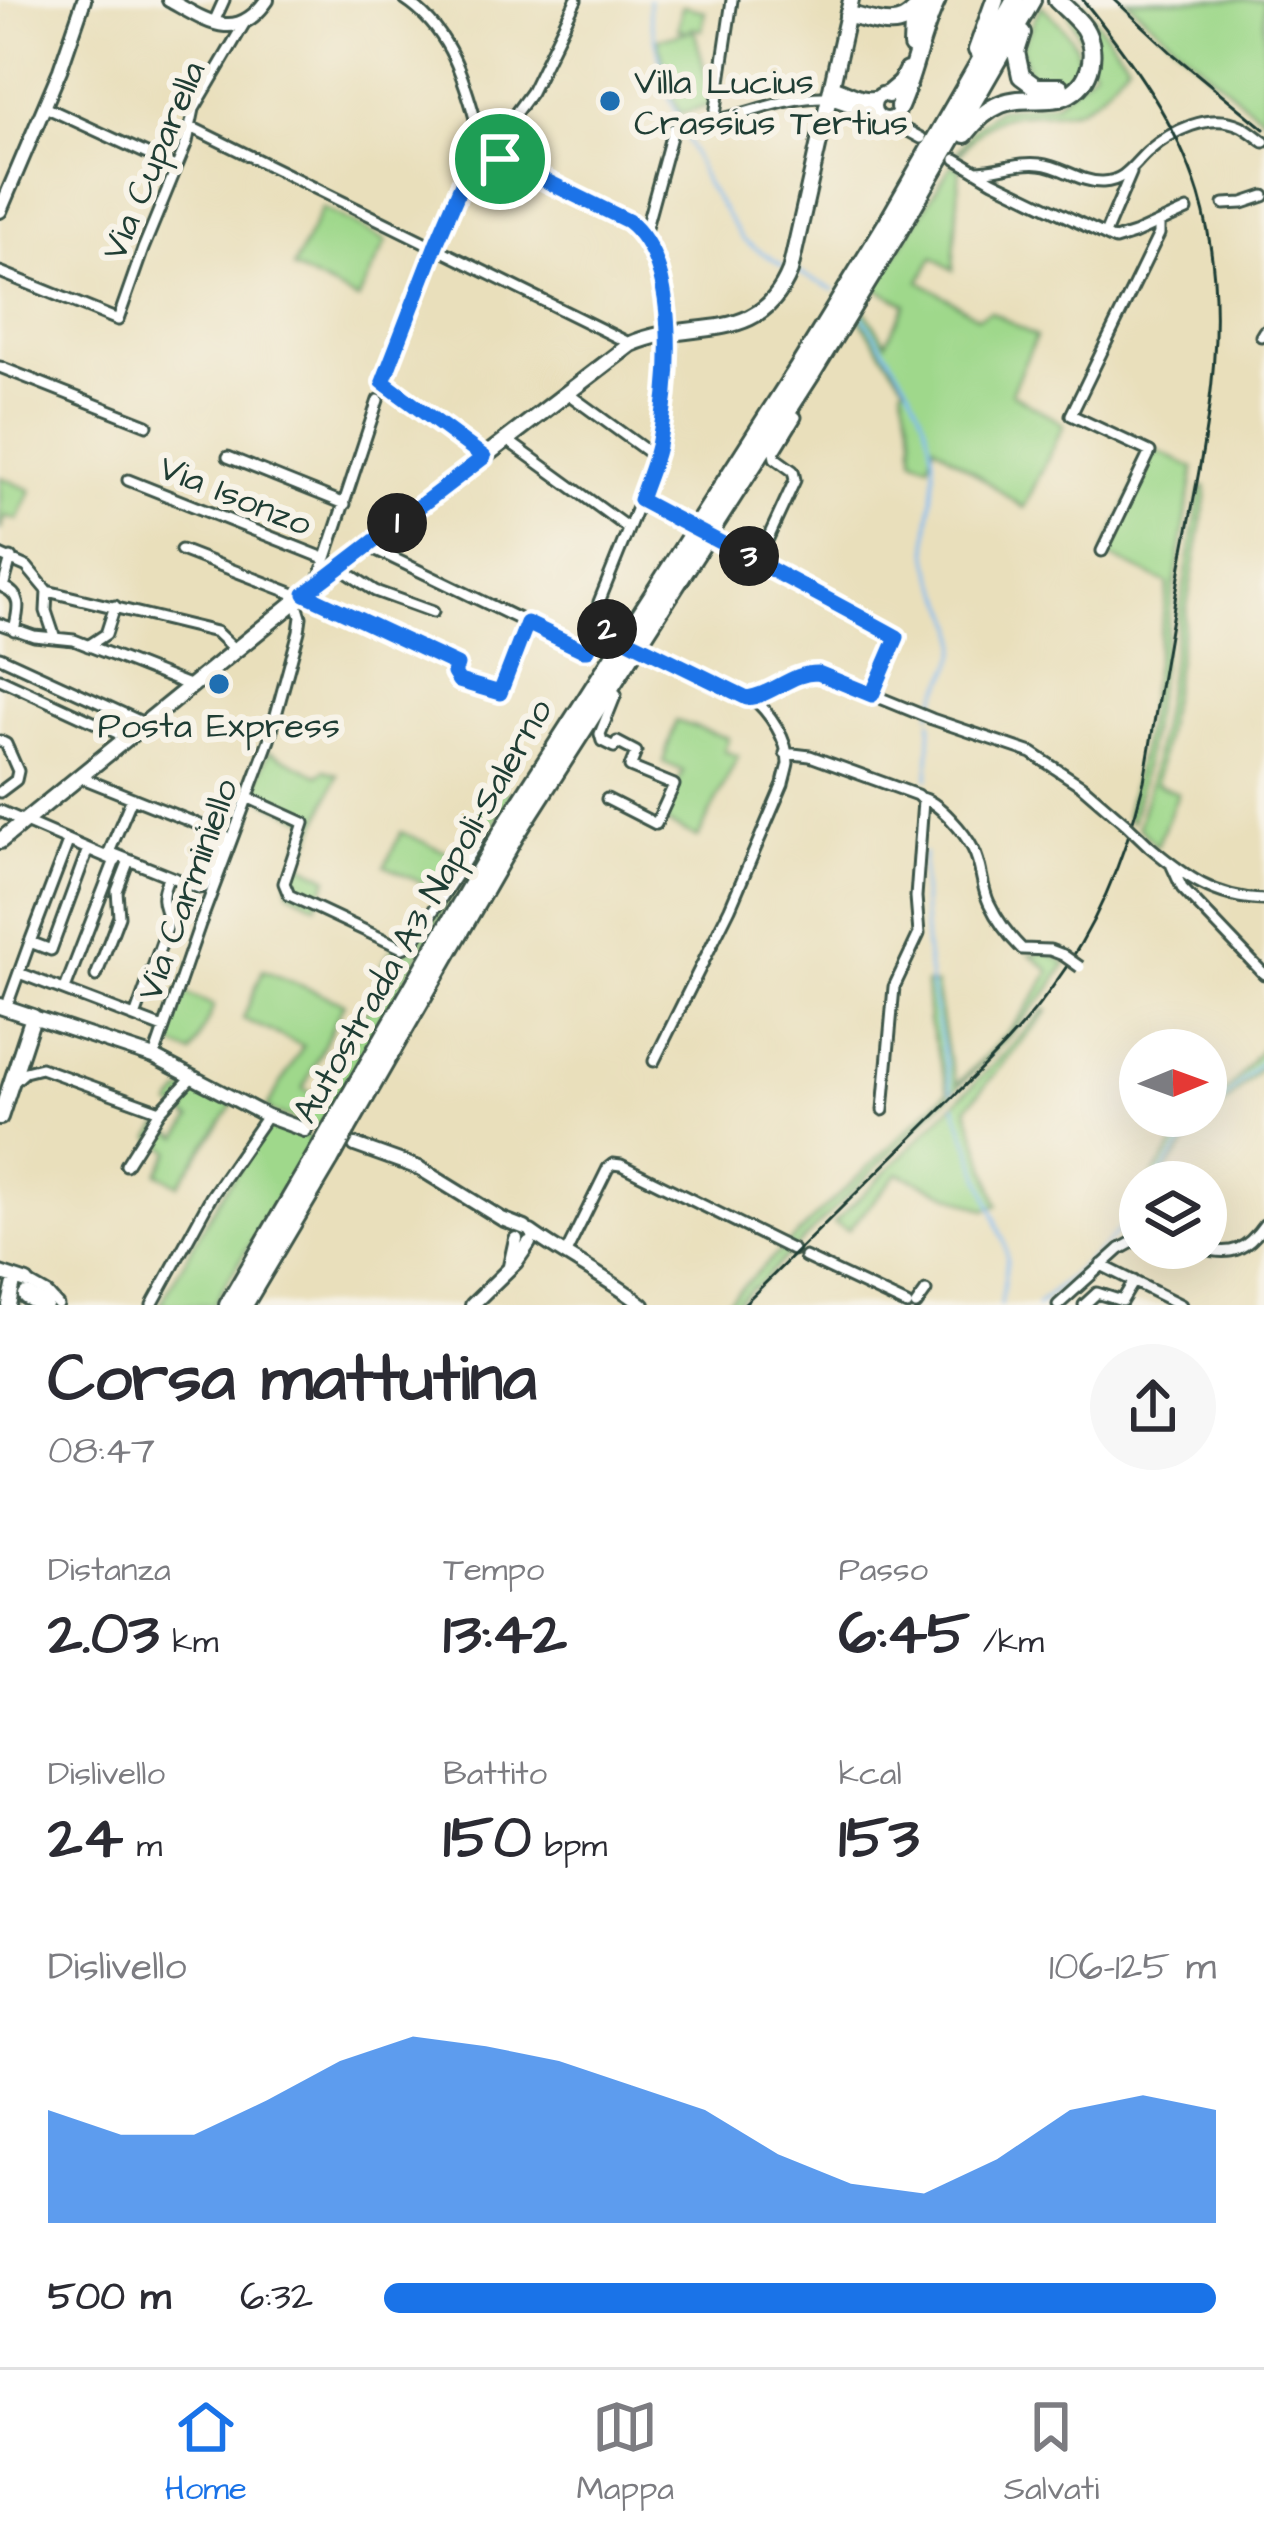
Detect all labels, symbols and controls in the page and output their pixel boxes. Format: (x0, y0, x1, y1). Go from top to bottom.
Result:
street label: Via Cuparella (89, 54, 219, 268)
place label: Villa Lucius Crassius Tertius (634, 57, 908, 149)
marker: Villa Lucius Crassius Tertius (597, 88, 623, 114)
pin (449, 108, 551, 210)
icon: arrive (467, 126, 533, 192)
street label: Via Isonzo (151, 443, 319, 550)
pin: 1 (367, 493, 427, 553)
text: 1 (395, 500, 399, 546)
pin: 3 (719, 526, 779, 586)
text: 3 (741, 533, 757, 579)
pin: 2 (577, 599, 637, 659)
text: 2 (598, 606, 616, 652)
marker: Posta Express (206, 671, 232, 697)
street label: Autostrada A3 Napoli-Salerno (281, 690, 566, 1133)
place label: Posta Express (98, 701, 340, 752)
street label: Via Carminiello (125, 772, 252, 1008)
north arrow (1119, 1029, 1227, 1137)
map controls (1119, 1029, 1227, 1269)
button: layers (1119, 1161, 1227, 1269)
text: Corsa mattutina (48, 1334, 537, 1426)
button: share (1090, 1344, 1216, 1470)
text: 08:47 (48, 1425, 155, 1479)
text: Distanza (48, 1547, 171, 1593)
text: Tempo (443, 1547, 544, 1593)
text: Passo (839, 1547, 928, 1593)
text: 2.03 (48, 1593, 159, 1676)
text: 13:42 (443, 1593, 567, 1676)
text: 6:45 (839, 1593, 970, 1676)
text: km (159, 1619, 218, 1665)
text: /km (970, 1619, 1044, 1665)
text: Dislivello (48, 1751, 165, 1797)
text: Battito (443, 1751, 547, 1797)
text: kcal (839, 1751, 902, 1797)
text: 24 (48, 1797, 123, 1880)
text: 150 (443, 1797, 531, 1880)
text: 153 (839, 1797, 919, 1880)
text: m (123, 1823, 162, 1869)
text: bpm (531, 1823, 607, 1869)
text: Dislivello (48, 1941, 186, 1995)
text: 106–125 m (1049, 1941, 1216, 1995)
text: 500 m (48, 2271, 171, 2325)
text: 6:32 (240, 2271, 313, 2325)
tab: Home (165, 2394, 247, 2512)
tab: Mappa (577, 2394, 674, 2512)
tab: Salvati (1004, 2394, 1099, 2512)

